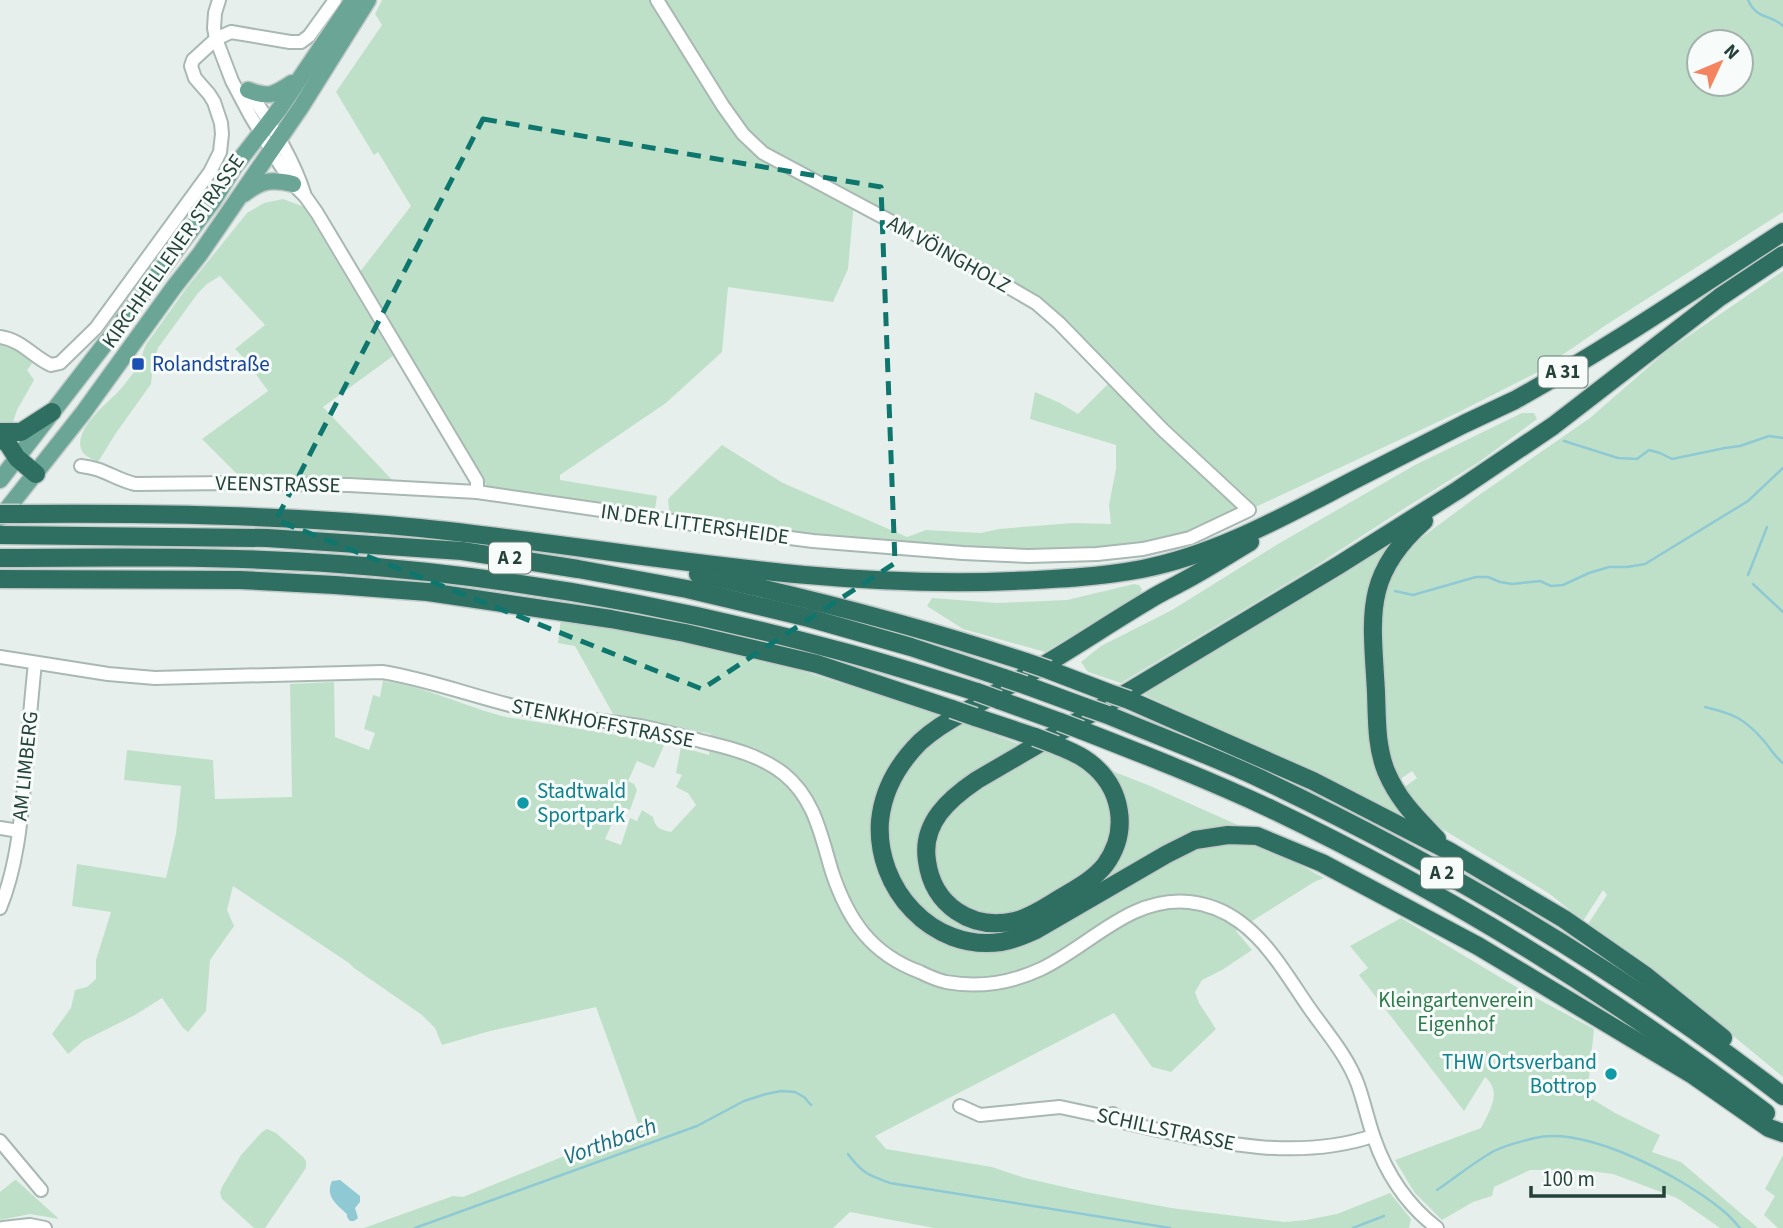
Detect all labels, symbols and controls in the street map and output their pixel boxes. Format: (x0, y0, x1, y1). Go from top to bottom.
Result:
north arrow (1685, 28, 1755, 98)
text: N (1717, 38, 1745, 66)
street label: KIRCHHELLENER STRASSE (94, 148, 252, 354)
street label: AM VÖINGHOLZ (882, 208, 1016, 300)
place label: Rolandstraße (152, 349, 270, 379)
marker: Rolandstraße (130, 356, 146, 372)
road number: A 31 (1538, 356, 1588, 388)
street label: VEENSTRASSE (215, 468, 341, 500)
street label: IN DER LITTERSHEIDE (599, 496, 791, 552)
road number: A 2 (489, 542, 531, 573)
street label: STENKHOFFSTRASSE (509, 691, 697, 755)
street label: AM LIMBERG (4, 710, 46, 822)
place label: Stadtwald Sportpark (537, 776, 626, 830)
marker: Stadtwald Sportpark (515, 795, 531, 811)
road number: A 2 (1421, 858, 1463, 888)
park label: Kleingartenverein Eigenhof (1378, 985, 1534, 1039)
place label: THW Ortsverband Bottrop (1442, 1047, 1597, 1101)
marker: THW Ortsverband Bottrop (1603, 1066, 1619, 1082)
street label: SCHILLSTRASSE (1094, 1100, 1238, 1158)
water label: Vorthbach (559, 1109, 661, 1173)
scale bar (1531, 1154, 1664, 1198)
text: 100 m (1542, 1164, 1595, 1194)

